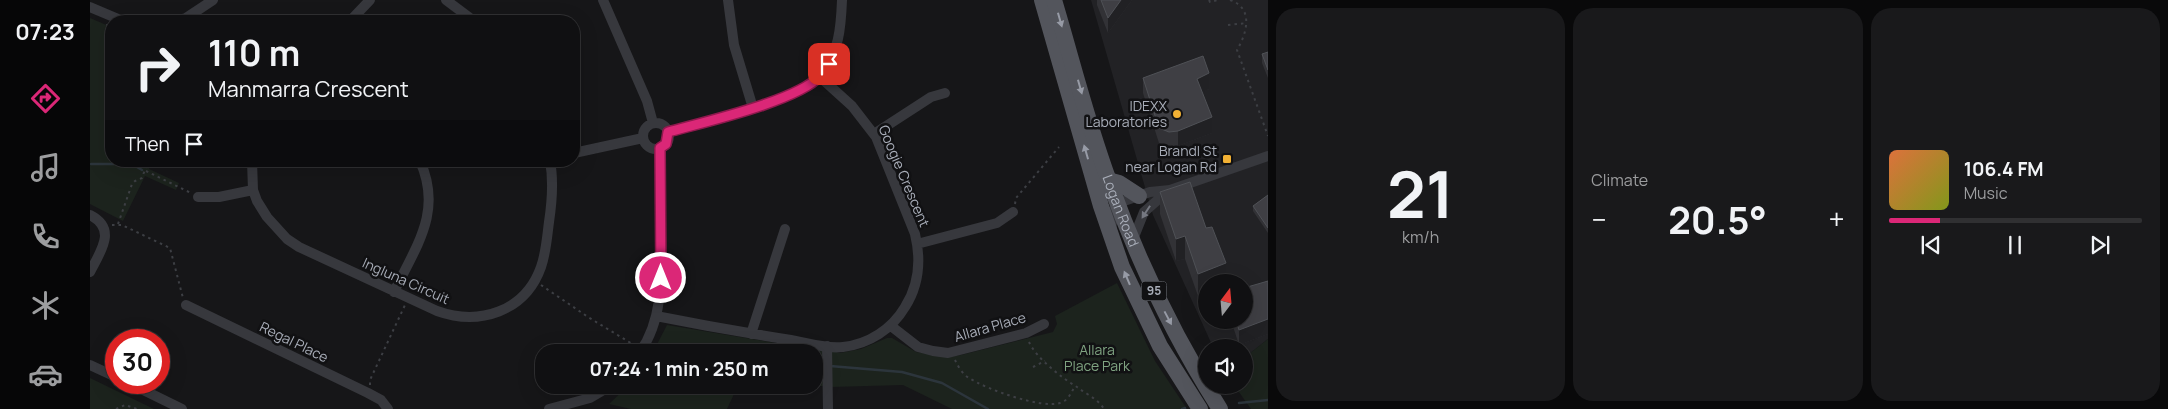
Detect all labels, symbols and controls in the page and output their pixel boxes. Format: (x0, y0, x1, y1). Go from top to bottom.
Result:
one-way arrow (1057, 13, 1065, 28)
text: 07:23 (15, 17, 75, 47)
text: 110 m (208, 29, 300, 77)
icon: right (125, 35, 190, 100)
pin (808, 43, 850, 85)
icon: arrive (815, 50, 843, 78)
text: Manmarra Crescent (208, 74, 409, 104)
one-way arrow (1076, 80, 1084, 95)
icon: directions (28, 81, 63, 116)
place label: IDEXX Laboratories (1086, 96, 1168, 131)
marker: IDEXX Laboratories (1171, 108, 1183, 120)
street label: Googie Crescent (874, 122, 935, 230)
icon: arrive (180, 130, 208, 158)
text: Then (125, 131, 170, 157)
place label: Brandl St near Logan Rd (1125, 141, 1217, 176)
one-way arrow (1081, 144, 1089, 159)
text: 21 (1387, 149, 1454, 238)
icon: music (28, 150, 63, 185)
marker: Brandl St near Logan Rd (1221, 153, 1233, 165)
text: 106.4 FM (1964, 156, 2044, 182)
text: Climate (1591, 169, 1648, 191)
street label: Logan Road (1098, 172, 1144, 249)
text: Music (1964, 182, 2008, 204)
text: 20.5° (1668, 193, 1767, 245)
text: − (1591, 200, 1606, 238)
text: + (1829, 200, 1845, 238)
one-way arrow (1141, 205, 1150, 219)
icon: phone (28, 219, 63, 254)
text: km/h (1402, 226, 1439, 248)
icon: previous (1917, 231, 1945, 259)
icon: pause (2001, 231, 2029, 259)
icon: next (2086, 231, 2114, 259)
position arrow (634, 251, 686, 303)
street label: Ingluna Circuit (360, 253, 453, 308)
one-way arrow (1123, 270, 1131, 285)
north arrow (1198, 274, 1252, 329)
map controls (1198, 274, 1253, 394)
road number: 95 (1142, 282, 1166, 300)
icon: climate (28, 288, 63, 323)
street label: Allara Place (952, 307, 1028, 346)
one-way arrow (1164, 311, 1172, 325)
street label: Regal Place (257, 317, 332, 366)
speed limit sign: 30 (105, 329, 170, 394)
button: sound (1198, 339, 1253, 394)
park label: Allara Place Park (1064, 340, 1131, 375)
text: 07:24 · 1 min · 250 m (589, 356, 769, 382)
icon: car (28, 357, 63, 392)

